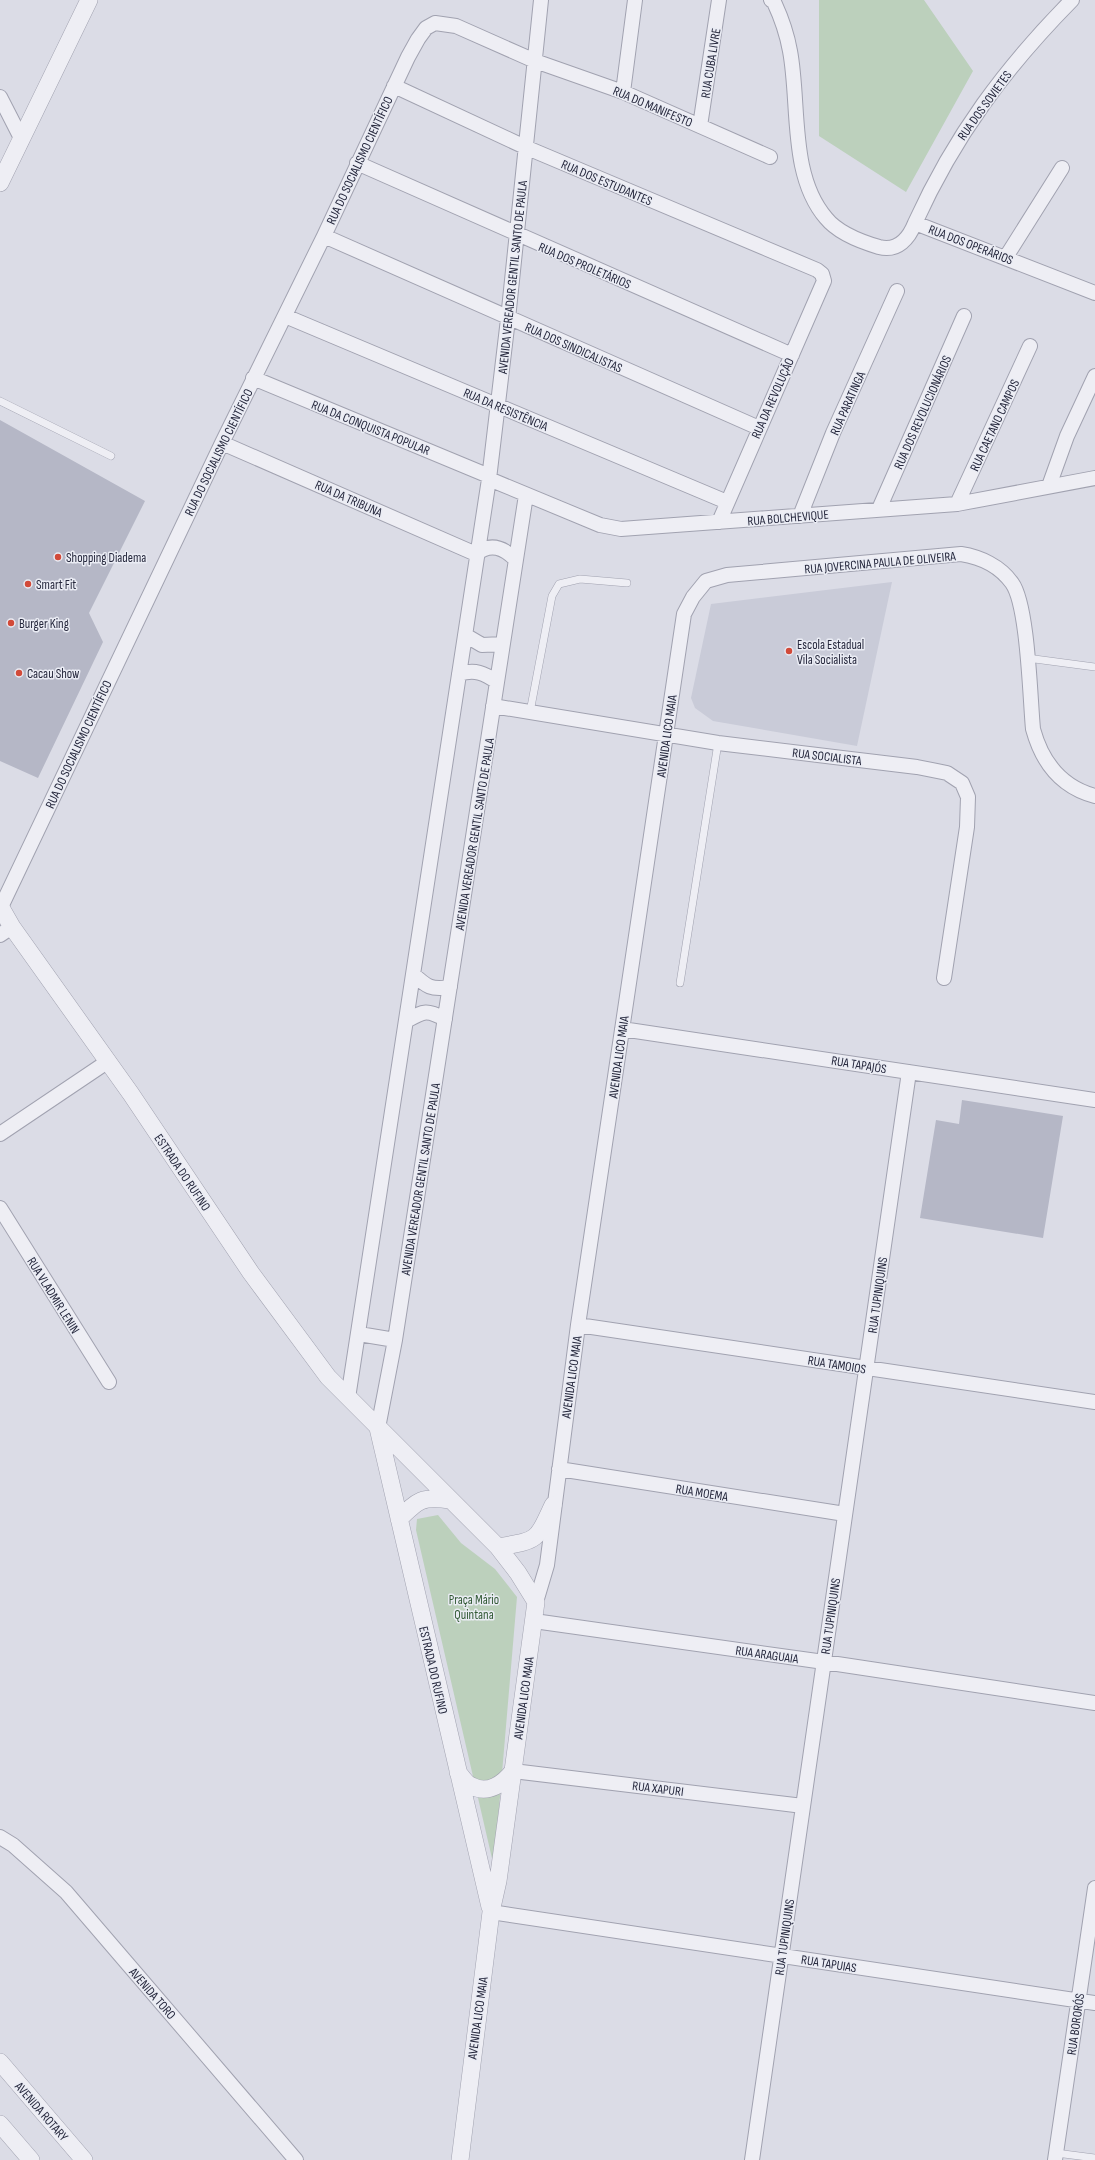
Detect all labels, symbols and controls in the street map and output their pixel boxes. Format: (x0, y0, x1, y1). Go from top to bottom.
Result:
street label: RUA CUBA LIVRE (698, 27, 724, 99)
street label: RUA DOS SOVIETES (954, 67, 1016, 144)
street label: RUA DO MANIFESTO (610, 83, 695, 131)
street label: RUA DO SOCIALISMO CIENTÍFICO (323, 94, 397, 227)
street label: RUA DOS ESTUDANTES (559, 157, 655, 209)
street label: AVENIDA VEREADOR GENTIL SANTO DE PAULA (495, 179, 531, 376)
street label: RUA DOS OPERÁRIOS (926, 221, 1016, 269)
street label: RUA DOS PROLETÁRIOS (536, 239, 634, 293)
street label: RUA DOS SINDICALISTAS (522, 319, 625, 377)
street label: RUA DOS REVOLUCIONÁRIOS (891, 353, 955, 472)
street label: RUA DA REVOLUÇÃO (748, 356, 798, 441)
street label: RUA PARATINGA (827, 369, 869, 438)
street label: RUA CAETANO CAMPOS (967, 377, 1023, 474)
street label: RUA DA RESISTÊNCIA (461, 385, 551, 435)
street label: RUA DO SOCIALISMO CIENTÍFICO (181, 386, 257, 519)
street label: RUA DA CONQUISTA POPULAR (309, 397, 432, 459)
street label: RUA DA TRIBUNA (312, 477, 385, 521)
street label: RUA BOLCHEVIQUE (747, 506, 829, 530)
street label: RUA JOVERCINA PAULA DE OLIVEIRA (804, 548, 957, 578)
place label: Shopping Diadema (66, 550, 146, 566)
marker: Shopping Diadema (53, 552, 63, 562)
place label: Smart Fit (36, 577, 76, 593)
marker: Smart Fit (23, 579, 33, 589)
place label: Burger King (19, 616, 69, 632)
marker: Burger King (6, 618, 16, 628)
place label: Escola Estadual Vila Socialista (797, 637, 864, 668)
marker: Escola Estadual Vila Socialista (784, 646, 794, 656)
place label: Cacau Show (27, 666, 80, 682)
marker: Cacau Show (14, 668, 24, 678)
street label: RUA DO SOCIALISMO CIENTÍFICO (42, 678, 116, 811)
street label: AVENIDA LICO MAIA (653, 693, 681, 779)
street label: AVENIDA VEREADOR GENTIL SANTO DE PAULA (452, 736, 498, 932)
street label: RUA SOCIALISTA (791, 745, 863, 769)
street label: AVENIDA LICO MAIA (605, 1014, 633, 1100)
street label: RUA TAPAJÓS (830, 1053, 888, 1077)
street label: AVENIDA VEREADOR GENTIL SANTO DE PAULA (398, 1081, 444, 1277)
street label: ESTRADA DO RUFINO (151, 1131, 214, 1214)
street label: RUA VLADMIR LENIN (23, 1254, 83, 1337)
street label: RUA TUPINIQUINS (865, 1256, 891, 1334)
street label: AVENIDA LICO MAIA (558, 1334, 586, 1420)
street label: RUA TAMOIOS (807, 1352, 868, 1378)
street label: RUA MOEMA (675, 1481, 730, 1505)
street label: RUA TUPINIQUINS (818, 1577, 844, 1655)
park label: Praça Mário Quintana (449, 1592, 499, 1623)
street label: ESTRADA DO RUFINO (415, 1625, 451, 1716)
street label: RUA ARAGUAIA (734, 1643, 800, 1667)
street label: AVENIDA LICO MAIA (510, 1655, 538, 1741)
street label: RUA XAPURI (631, 1778, 684, 1800)
street label: RUA TUPINIQUINS (772, 1898, 798, 1976)
street label: RUA TAPUIAS (800, 1952, 858, 1976)
street label: AVENIDA TORO (125, 1964, 179, 2023)
street label: AVENIDA LICO MAIA (464, 1975, 492, 2061)
street label: RUA BORORÓS (1064, 1992, 1088, 2056)
street label: AVENIDA ROTARY (11, 2078, 72, 2145)

